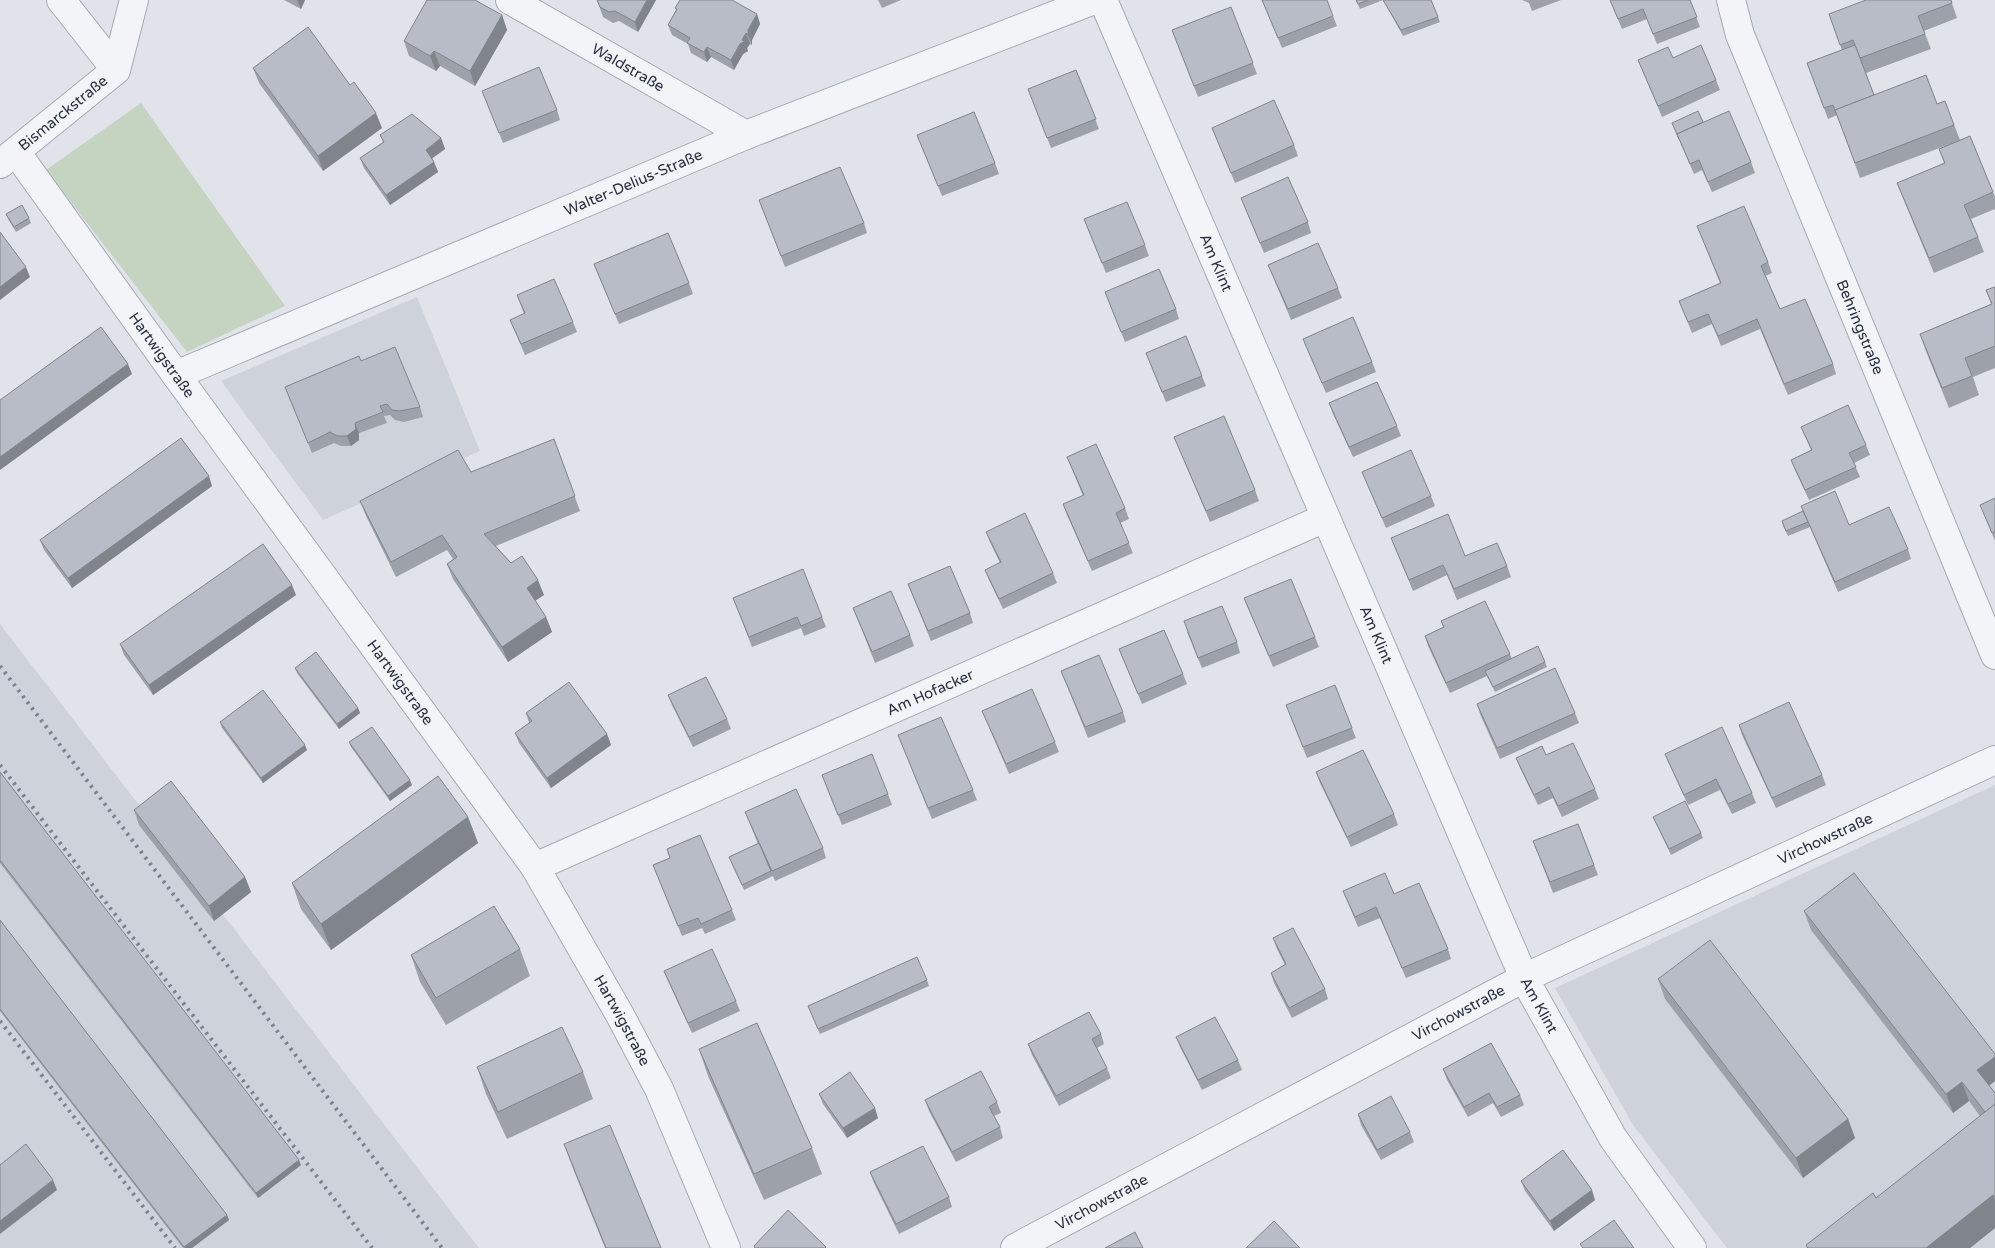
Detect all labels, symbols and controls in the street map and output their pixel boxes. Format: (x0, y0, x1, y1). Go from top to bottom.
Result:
street label: Waldstraße (588, 40, 668, 95)
street label: Bismarckstraße (15, 71, 111, 155)
street label: Walter-Delius-Straße (561, 145, 705, 220)
street label: Am Klint (1196, 231, 1237, 295)
street label: Behringstraße (1833, 277, 1888, 377)
street label: Hartwigstraße (125, 309, 199, 401)
street label: Am Klint (1356, 603, 1397, 667)
street label: Hartwigstraße (363, 636, 437, 728)
street label: Am Hofacker (884, 665, 977, 719)
street label: Virchowstraße (1775, 809, 1875, 868)
street label: Hartwigstraße (590, 972, 654, 1069)
street label: Am Klint (1516, 974, 1562, 1037)
street label: Virchowstraße (1409, 981, 1508, 1045)
street label: Virchowstraße (1052, 1170, 1151, 1234)

